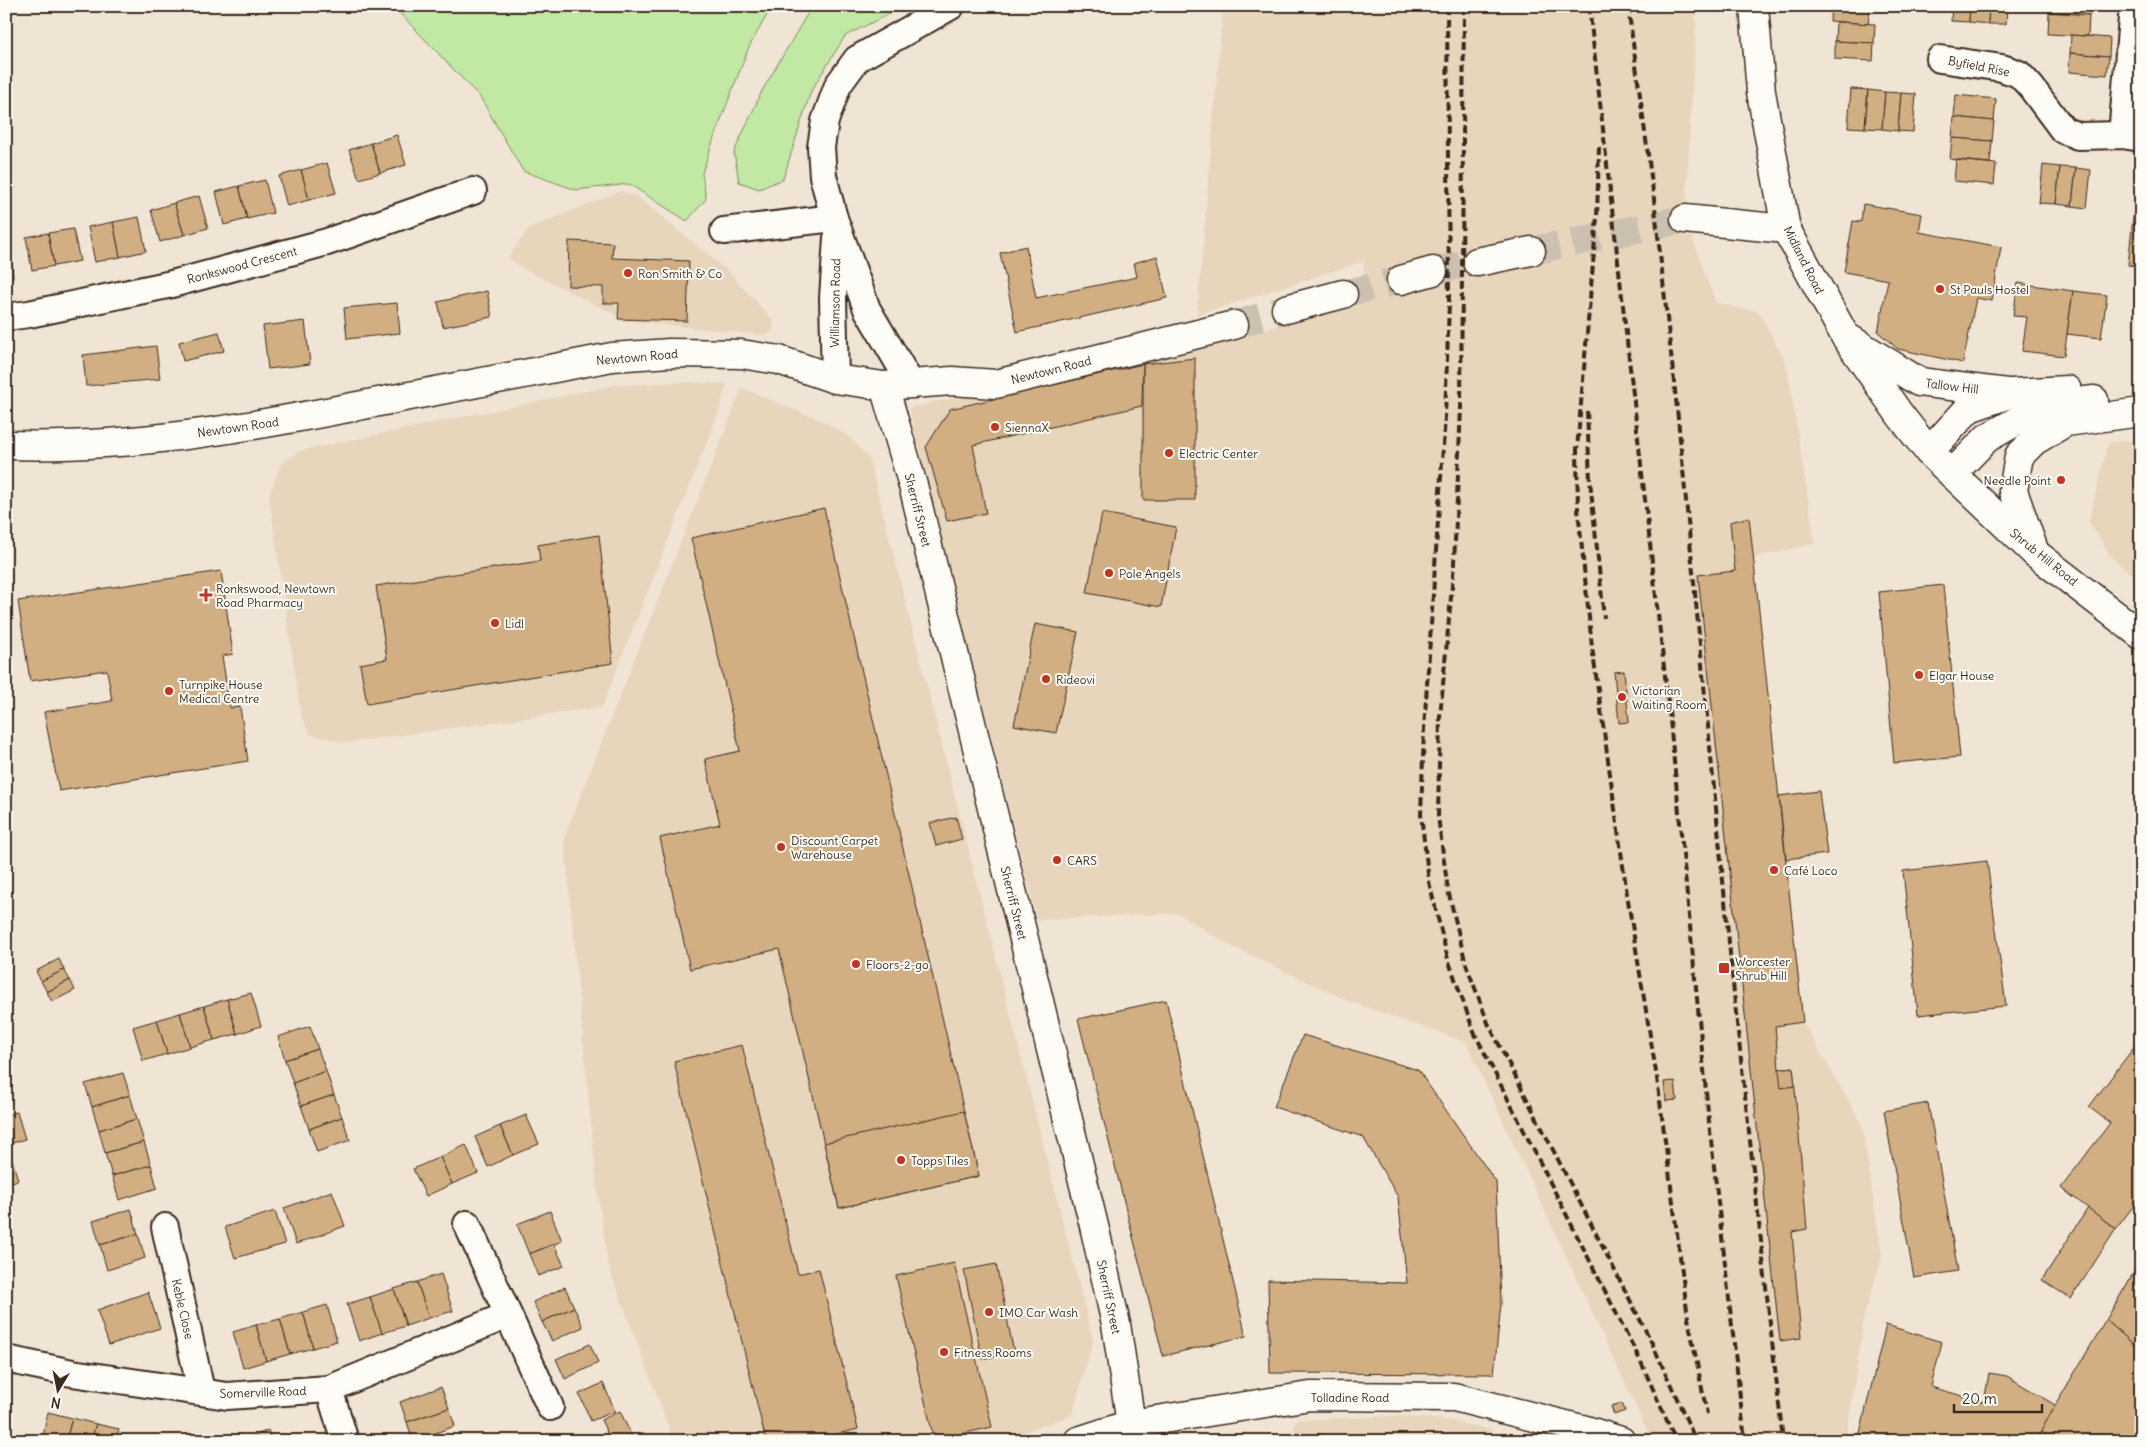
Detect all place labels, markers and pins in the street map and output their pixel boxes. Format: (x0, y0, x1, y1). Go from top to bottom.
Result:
place label: Ron Smith & Co (638, 266, 723, 281)
marker: Ron Smith & Co (622, 267, 634, 279)
place label: St Pauls Hostel (1950, 282, 2029, 297)
marker: St Pauls Hostel (1934, 283, 1946, 295)
place label: SiennaX (1005, 420, 1050, 435)
marker: SiennaX (989, 421, 1001, 433)
place label: Electric Center (1179, 446, 1258, 461)
marker: Electric Center (1163, 447, 1175, 459)
place label: Needle Point (1984, 473, 2051, 488)
marker: Needle Point (2055, 474, 2067, 486)
place label: Pole Angels (1119, 566, 1181, 581)
marker: Pole Angels (1103, 567, 1115, 579)
place label: Ronkswood, Newtown Road Pharmacy (216, 581, 335, 610)
marker: Ronkswood, Newtown Road Pharmacy (200, 589, 212, 601)
place label: Lidl (505, 616, 524, 631)
marker: Lidl (489, 617, 501, 629)
place label: Elgar House (1929, 668, 1994, 683)
marker: Elgar House (1913, 669, 1925, 681)
place label: Rideovi (1056, 672, 1095, 687)
marker: Rideovi (1040, 673, 1052, 685)
place label: Turnpike House Medical Centre (179, 677, 262, 706)
place label: Victorian Waiting Room (1632, 683, 1707, 712)
marker: Turnpike House Medical Centre (163, 685, 175, 697)
marker: Victorian Waiting Room (1616, 691, 1628, 703)
place label: Discount Carpet Warehouse (791, 833, 878, 862)
marker: Discount Carpet Warehouse (775, 841, 787, 853)
place label: CARS (1067, 853, 1097, 868)
marker: CARS (1051, 854, 1063, 866)
place label: Café Loco (1784, 863, 1838, 878)
marker: Café Loco (1768, 864, 1780, 876)
place label: Worcester Shrub Hill (1735, 954, 1790, 983)
place label: Floors-2-go (866, 957, 929, 972)
marker: Floors-2-go (850, 958, 862, 970)
marker: Worcester Shrub Hill (1717, 961, 1731, 975)
place label: Topps Tiles (911, 1153, 969, 1168)
marker: Topps Tiles (895, 1154, 907, 1166)
place label: IMO Car Wash (999, 1305, 1078, 1320)
marker: IMO Car Wash (983, 1306, 995, 1318)
place label: Fitness Rooms (954, 1345, 1032, 1360)
marker: Fitness Rooms (938, 1346, 950, 1358)

